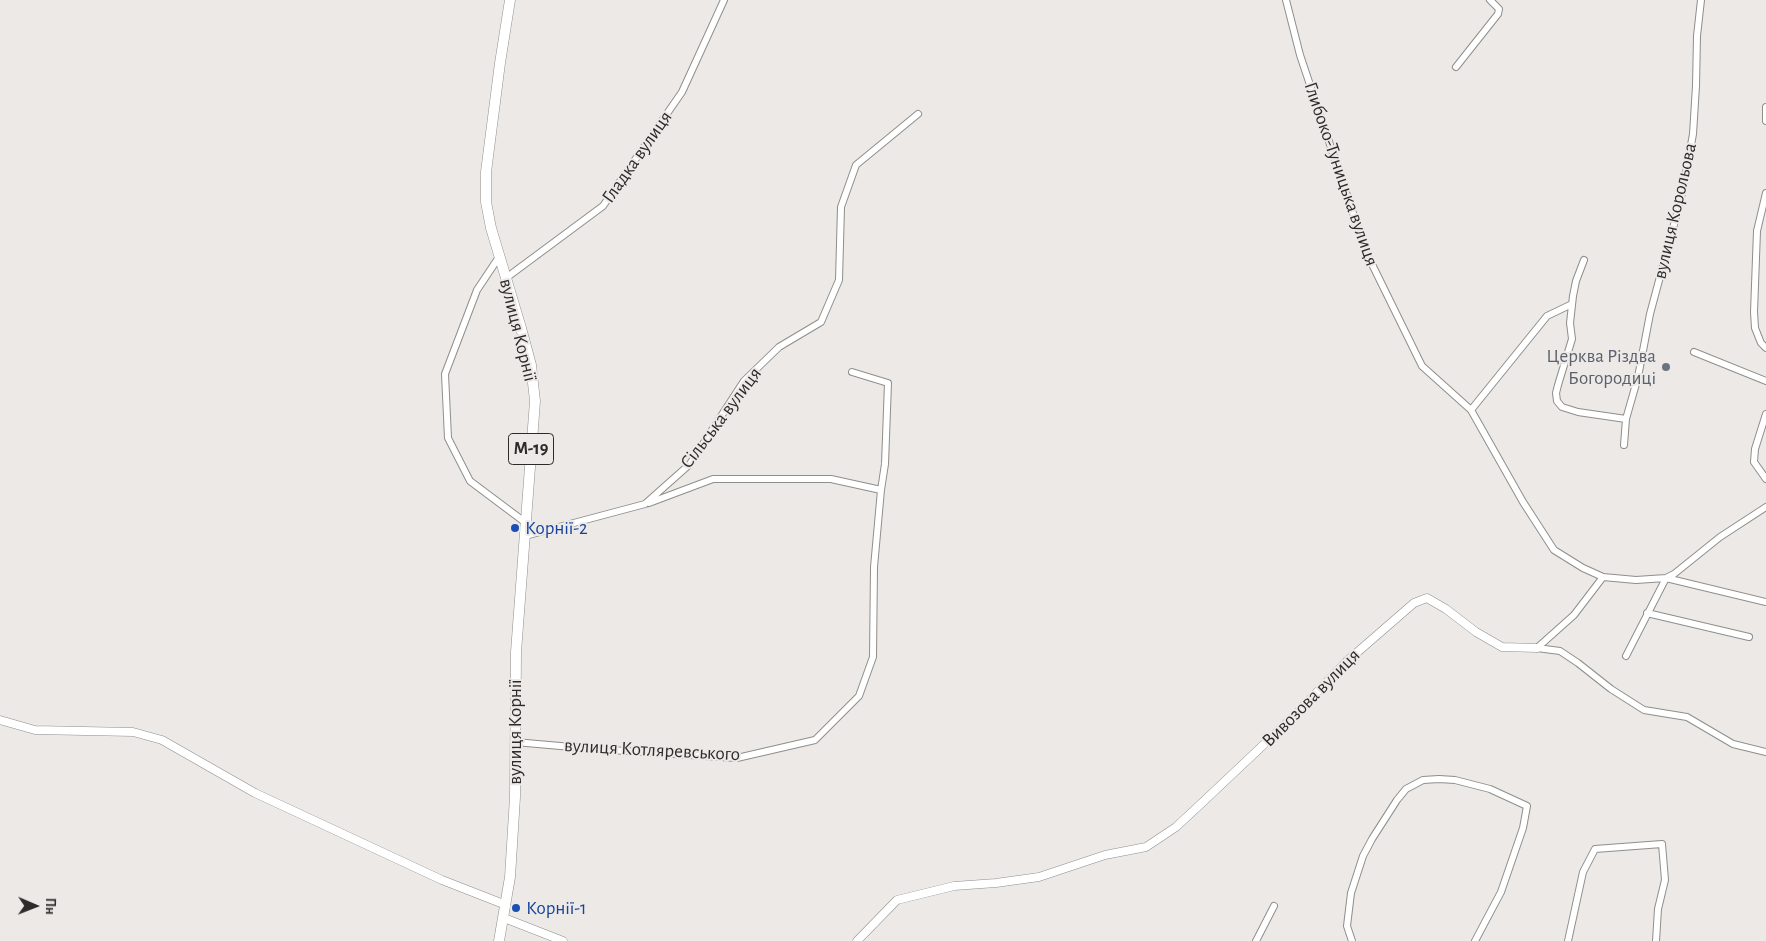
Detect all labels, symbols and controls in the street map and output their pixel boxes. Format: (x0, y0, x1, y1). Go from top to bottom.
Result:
street label: Глибоко-Туницька вулиця (1299, 79, 1383, 269)
street label: Гладка вулиця (597, 107, 677, 207)
street label: вулиця Корольова (1648, 141, 1702, 281)
street label: вулиця Корнії (494, 276, 542, 384)
place label: Церква Різдва Богородиці (1546, 345, 1656, 389)
marker: Церква Різдва Богородиці (1660, 361, 1672, 373)
street label: Сільська вулиця (675, 363, 767, 473)
road number: М-19 (508, 434, 554, 464)
place label: Корнії-2 (525, 517, 588, 539)
marker: Корнії-2 (509, 522, 521, 534)
street label: Вивозова вулиця (1257, 644, 1365, 752)
street label: вулиця Корнії (504, 679, 526, 785)
street label: вулиця Котляревського (563, 734, 741, 766)
north arrow (10, 881, 60, 931)
place label: Корнії-1 (526, 897, 587, 919)
text: Пн (43, 898, 57, 915)
marker: Корнії-1 (510, 902, 522, 914)

